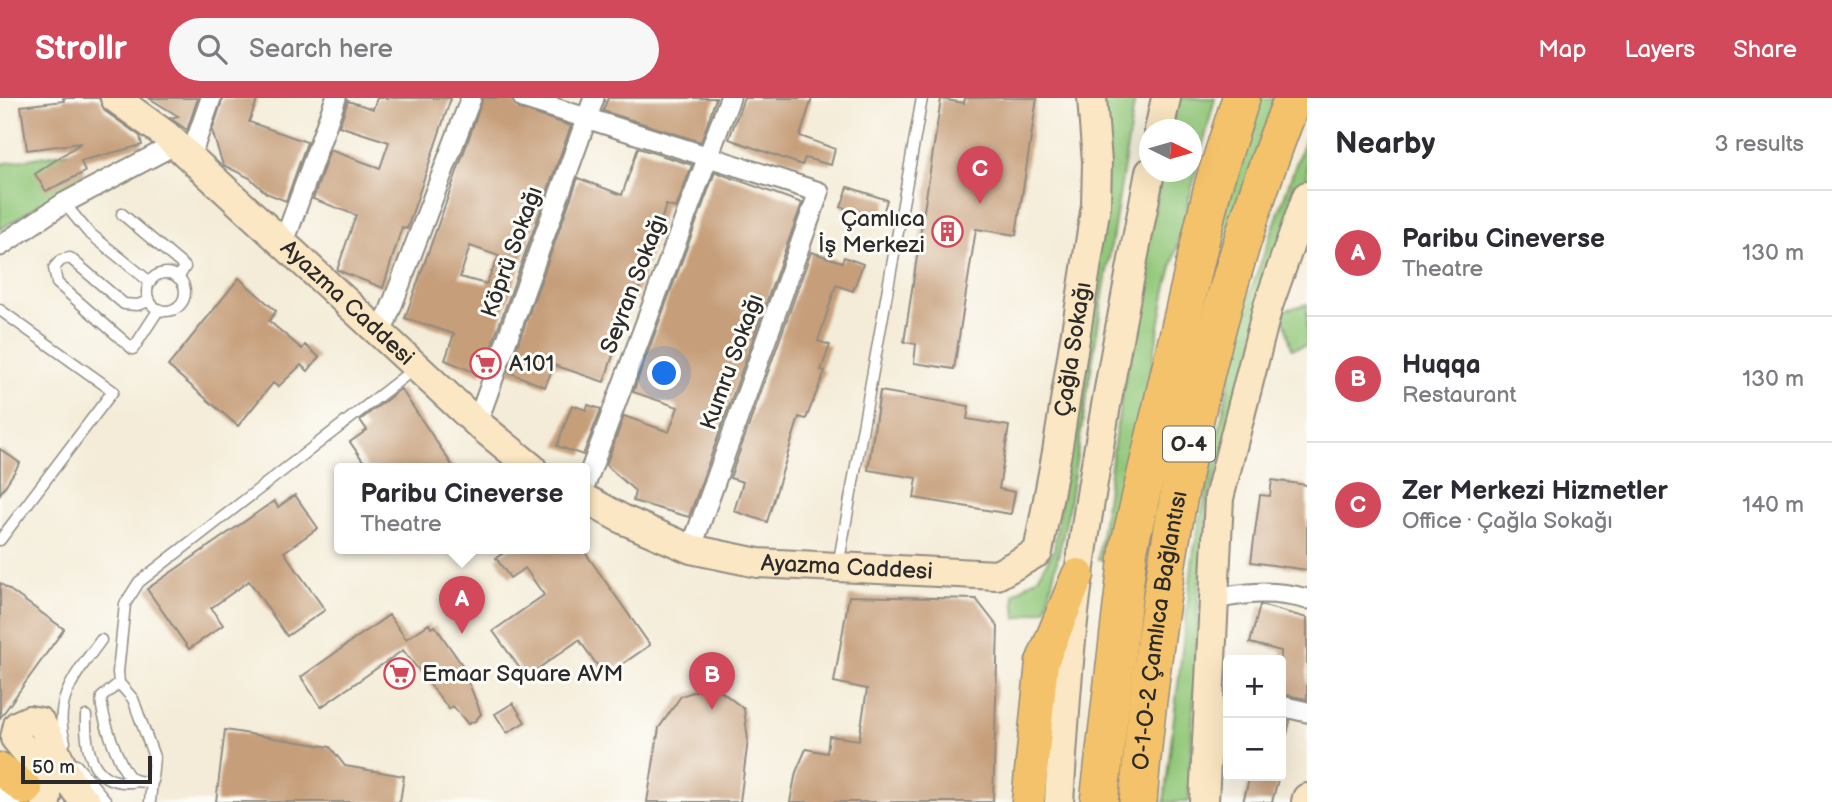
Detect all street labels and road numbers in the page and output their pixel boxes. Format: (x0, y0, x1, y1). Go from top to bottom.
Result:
street label: Köprü Sokağı (475, 183, 549, 321)
street label: Seyran Sokağı (595, 210, 673, 358)
street label: Ayazma Caddesi (275, 234, 420, 372)
street label: Çağla Sokağı (1049, 280, 1098, 419)
street label: Kumru Sokağı (694, 290, 770, 434)
road number: O-4 (1163, 426, 1215, 462)
street label: O-1-O-2 Çamlıca Bağlantısı (1127, 488, 1194, 771)
street label: Ayazma Caddesi (760, 549, 933, 586)

